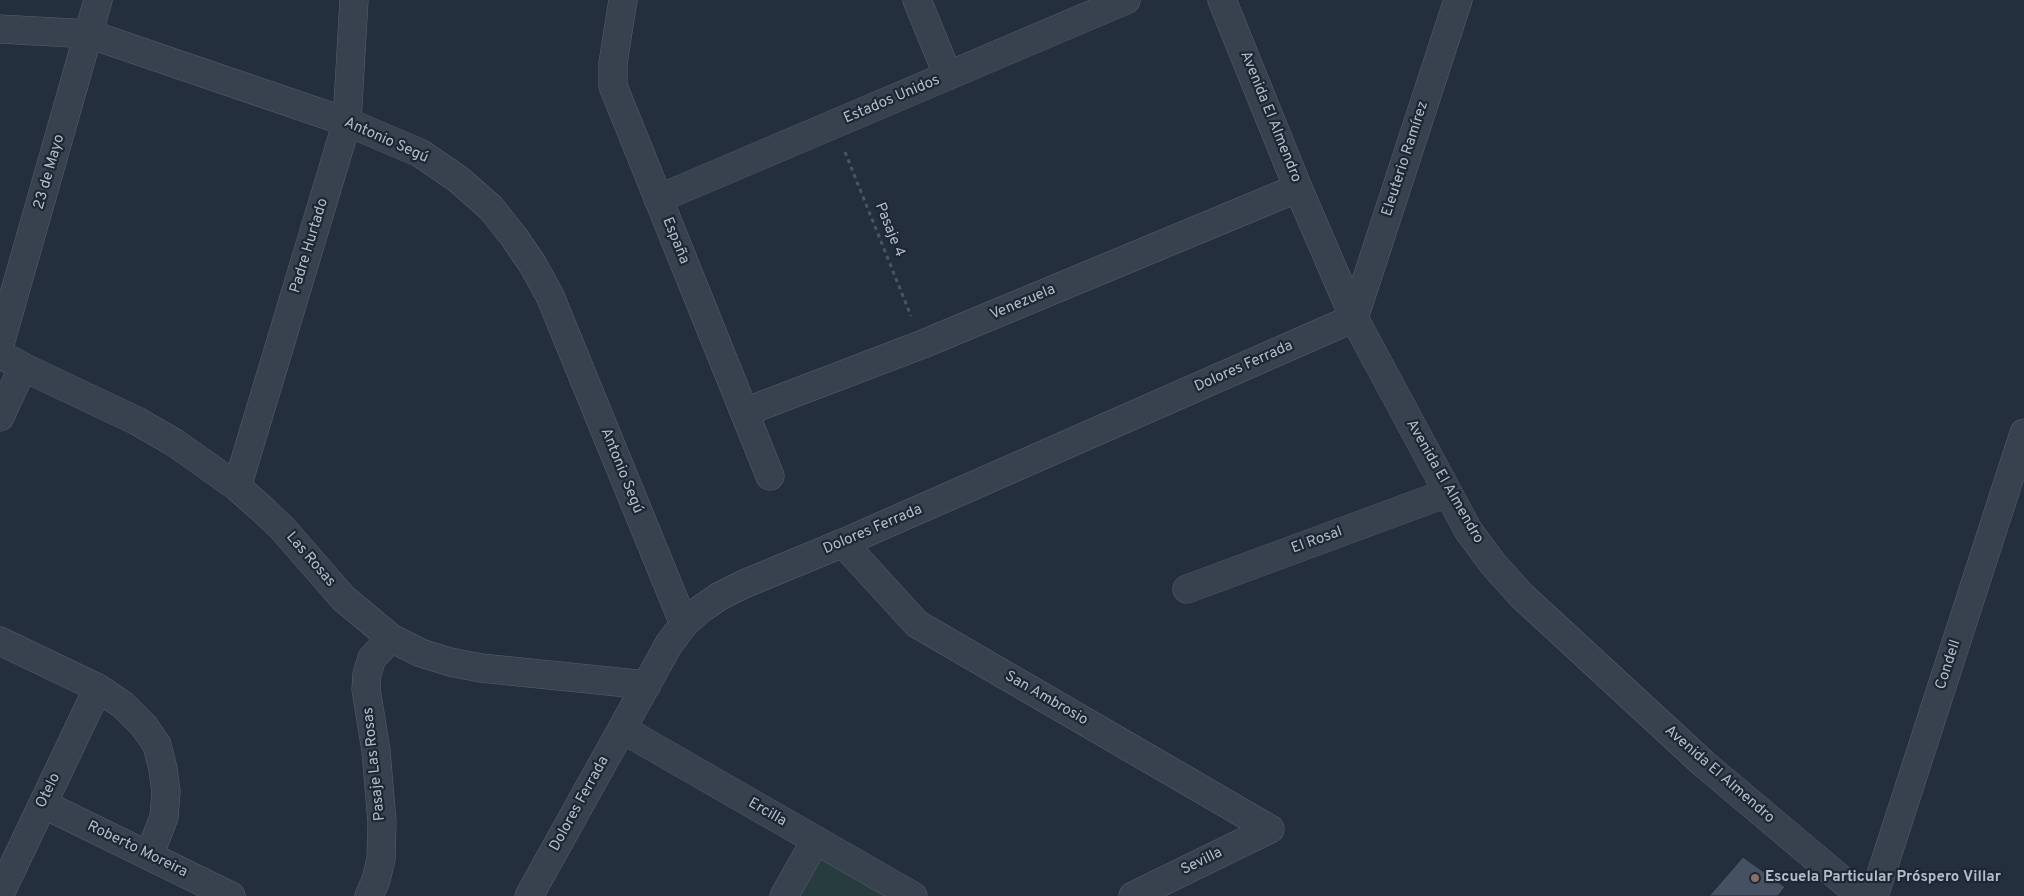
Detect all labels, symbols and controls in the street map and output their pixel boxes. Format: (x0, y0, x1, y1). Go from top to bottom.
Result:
street label: Avenida El Almendro (1235, 49, 1305, 185)
street label: Estados Unidos (841, 72, 943, 128)
street label: Eleuterio Ramírez (1379, 99, 1433, 219)
street label: Antonio Segú (341, 114, 431, 168)
street label: 23 de Mayo (31, 132, 69, 212)
street label: Padre Hurtado (287, 196, 333, 296)
street label: Pasaje 4 (870, 200, 908, 260)
street label: España (658, 215, 692, 267)
street label: Venezuela (988, 281, 1058, 325)
street label: Dolores Ferrada (1192, 337, 1296, 397)
street label: Avenida El Almendro (1401, 417, 1487, 547)
street label: Antonio Segú (596, 426, 646, 516)
street label: Dolores Ferrada (821, 501, 925, 559)
street label: El Rosal (1289, 523, 1345, 559)
street label: Las Rosas (281, 529, 339, 591)
street label: Condell (1933, 638, 1965, 692)
street label: San Ambrosio (1001, 668, 1091, 730)
street label: Pasaje Las Rosas (360, 706, 390, 822)
street label: Avenida El Almendro (1660, 722, 1778, 828)
street label: Dolores Ferrada (546, 753, 614, 855)
street label: Otelo (33, 770, 65, 812)
street label: Ercilla (745, 795, 789, 831)
street label: Roberto Moreira (84, 818, 190, 882)
street label: Sevilla (1178, 844, 1226, 880)
place label: Escuela Particular Próspero Villar (1765, 869, 2001, 887)
marker: Escuela Particular Próspero Villar (1749, 872, 1761, 884)

